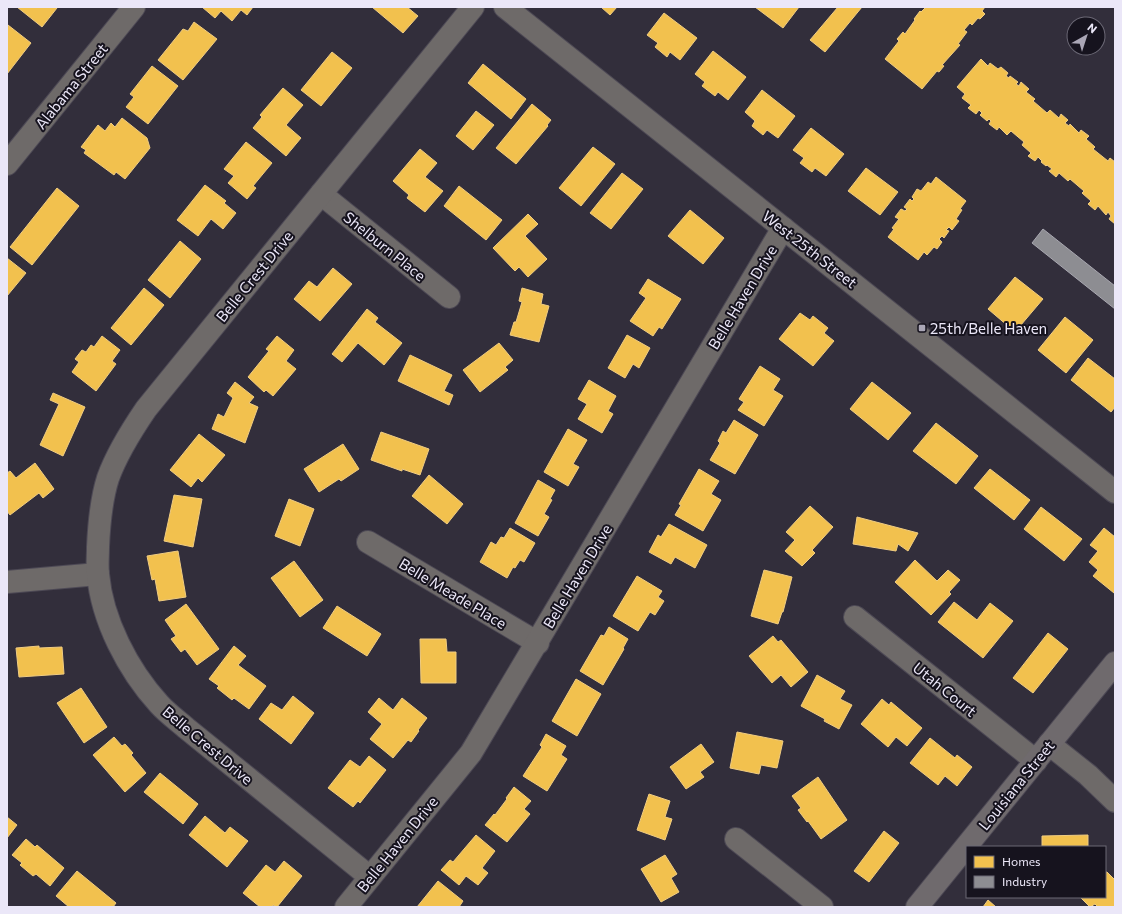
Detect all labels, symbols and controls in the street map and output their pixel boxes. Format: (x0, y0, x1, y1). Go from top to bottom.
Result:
north arrow (1066, 16, 1106, 56)
text: N (1085, 20, 1100, 35)
street label: Alabama Street (31, 40, 111, 132)
street label: Shelburn Place (340, 207, 430, 285)
street label: West 25th Street (759, 207, 861, 291)
street label: Belle Crest Drive (212, 227, 296, 325)
street label: Belle Haven Drive (704, 242, 780, 352)
place label: 25th/Belle Haven (930, 319, 1047, 337)
marker: 25th/Belle Haven (917, 323, 927, 333)
street label: Belle Haven Drive (539, 521, 615, 631)
street label: Belle Meade Place (396, 554, 510, 632)
street label: Utah Court (910, 658, 980, 720)
street label: Belle Crest Drive (159, 702, 257, 788)
street label: Louisiana Street (974, 737, 1058, 833)
street label: Belle Haven Drive (353, 792, 441, 896)
legend (966, 846, 1106, 898)
text: Homes (1002, 854, 1040, 868)
text: Industry (1002, 874, 1047, 888)

